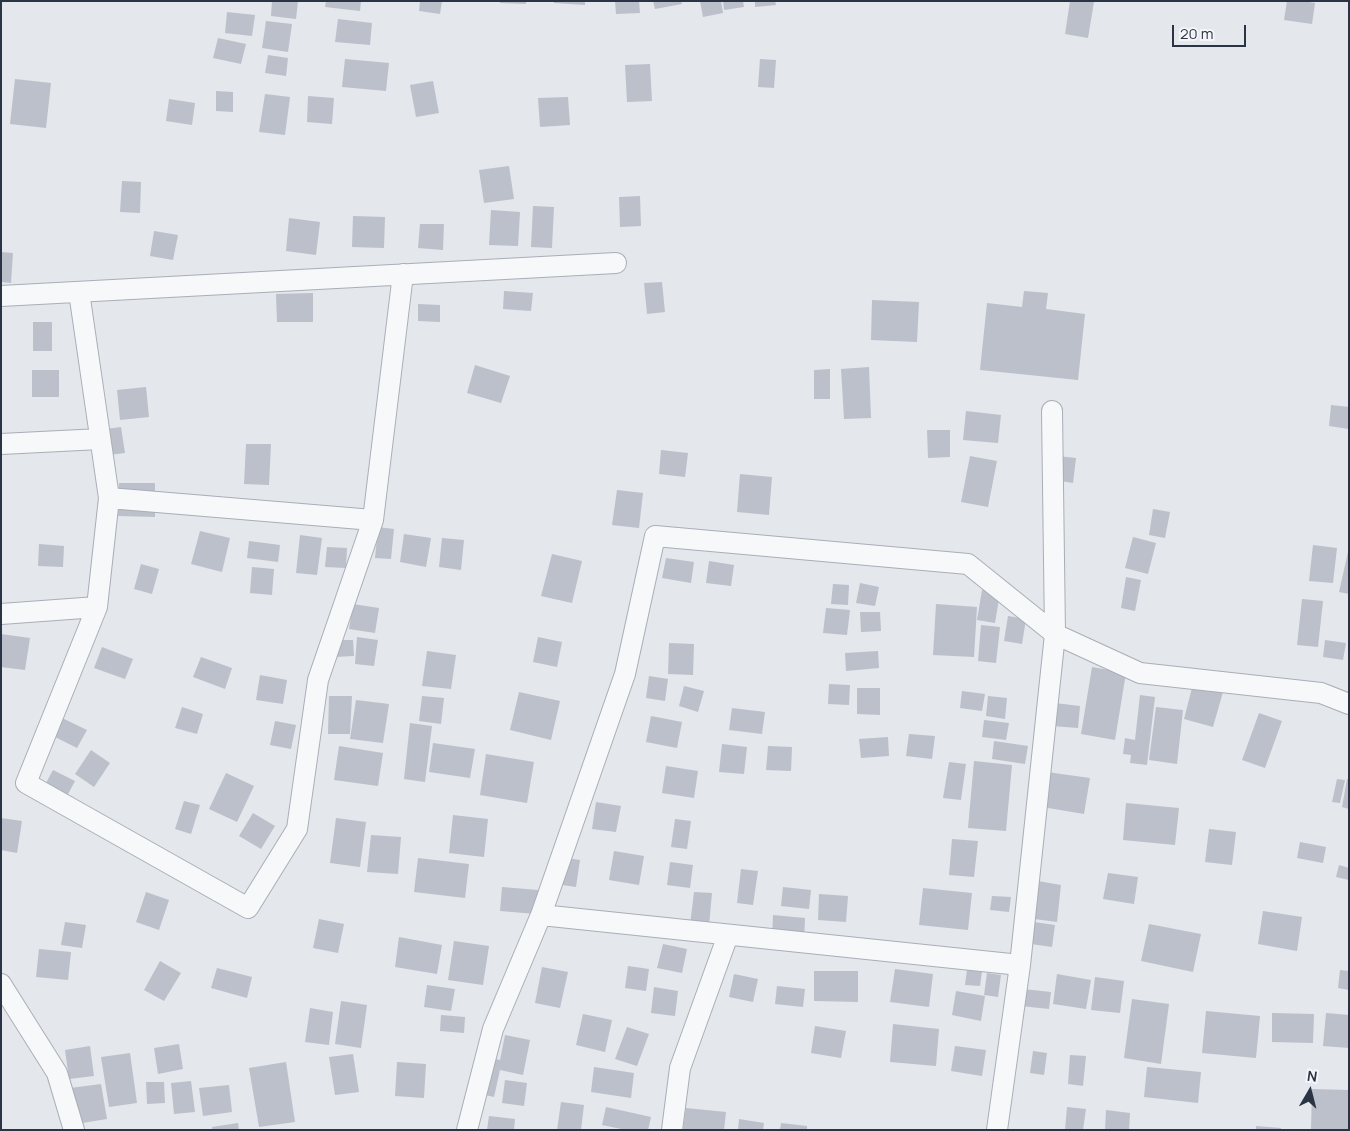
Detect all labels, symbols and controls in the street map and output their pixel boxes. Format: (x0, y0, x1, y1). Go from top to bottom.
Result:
scale bar (1175, 15, 1249, 47)
text: 20 m (1180, 23, 1213, 44)
north arrow (1285, 1066, 1335, 1116)
text: N (1306, 1066, 1318, 1086)

